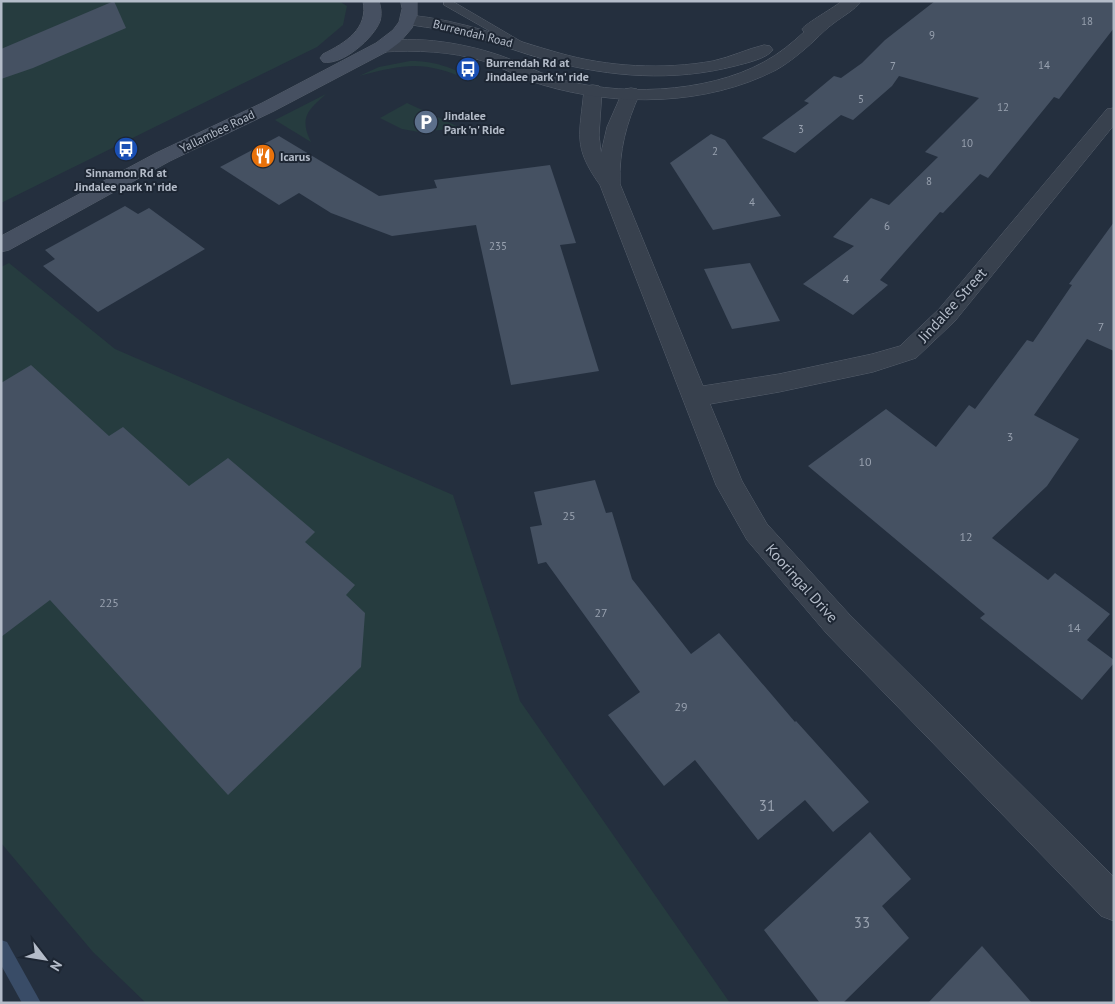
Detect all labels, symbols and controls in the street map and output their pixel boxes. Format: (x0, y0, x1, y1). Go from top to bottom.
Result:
house number: 18 (1081, 14, 1093, 28)
street label: Burrendah Road (431, 16, 515, 50)
house number: 9 (929, 28, 935, 42)
place label: Burrendah Rd at Jindalee park 'n' ride (485, 55, 589, 84)
bus stop icon: Burrendah Rd at Jindalee park 'n' ride (455, 56, 481, 82)
house number: 14 (1038, 58, 1050, 72)
house number: 7 (890, 59, 896, 73)
house number: 5 (858, 92, 864, 106)
house number: 12 (997, 100, 1009, 114)
street label: Yallambee Road (177, 106, 257, 156)
place label: Jindalee Park 'n' Ride (443, 108, 505, 137)
parking icon: Jindalee Park 'n' Ride (413, 109, 439, 135)
house number: 3 (798, 122, 804, 136)
bus stop icon: Sinnamon Rd at Jindalee park 'n' ride (113, 136, 139, 162)
house number: 10 (961, 136, 973, 150)
restaurant icon: Icarus (250, 143, 276, 169)
house number: 2 (712, 144, 718, 158)
place label: Icarus (280, 149, 310, 164)
place label: Sinnamon Rd at Jindalee park 'n' ride (74, 165, 177, 194)
house number: 8 (926, 174, 932, 188)
house number: 4 (749, 195, 755, 209)
house number: 6 (884, 219, 890, 233)
house number: 235 (489, 239, 507, 253)
street label: Jindalee Street (913, 264, 990, 347)
house number: 4 (843, 271, 850, 286)
house number: 7 (1098, 319, 1104, 334)
house number: 3 (1007, 429, 1013, 444)
house number: 10 (858, 454, 872, 469)
house number: 25 (562, 508, 576, 523)
house number: 12 (959, 529, 973, 544)
street label: Kooringal Drive (762, 540, 842, 626)
house number: 225 (99, 595, 119, 610)
house number: 27 (594, 605, 608, 620)
house number: 14 (1067, 620, 1081, 635)
house number: 29 (674, 699, 688, 714)
house number: 31 (759, 796, 775, 815)
house number: 33 (854, 913, 870, 932)
north arrow (20, 934, 70, 984)
text: N (46, 957, 66, 974)

